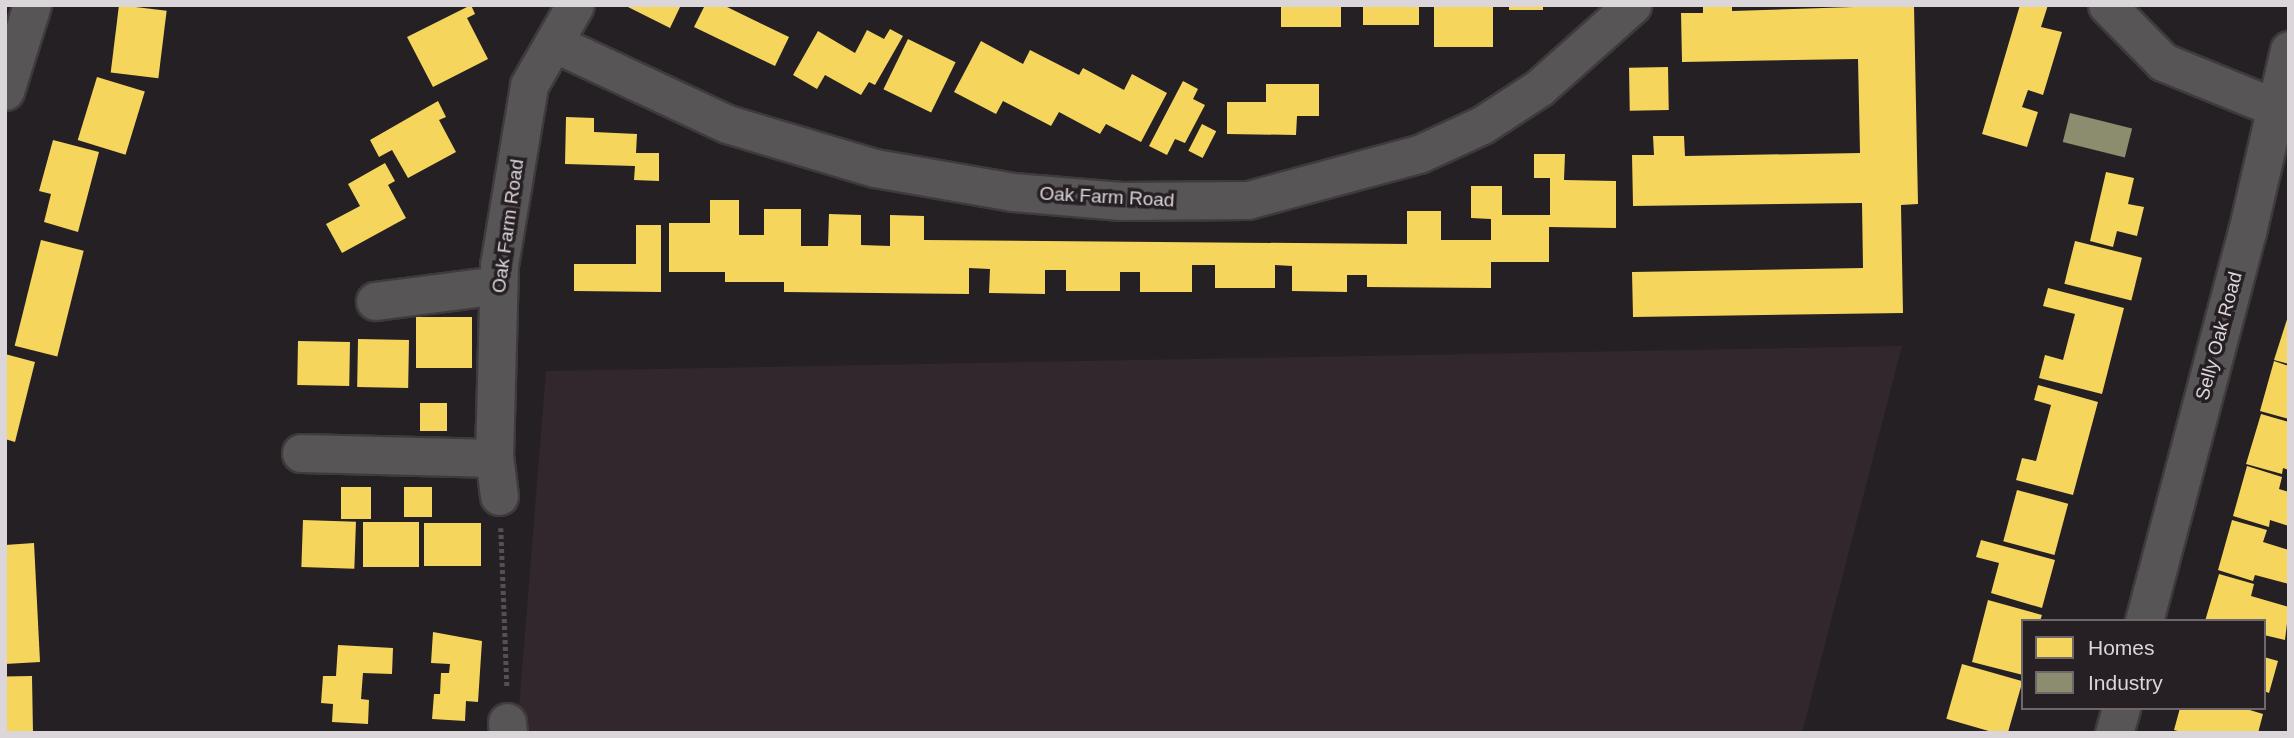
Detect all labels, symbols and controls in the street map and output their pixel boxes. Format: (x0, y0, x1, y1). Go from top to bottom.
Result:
street label: Oak Farm Road (487, 157, 529, 295)
street label: Oak Farm Road (1039, 182, 1175, 212)
street label: Selly Oak Road (2191, 269, 2247, 403)
legend (2021, 619, 2266, 710)
text: Homes (2088, 636, 2155, 659)
text: Industry (2088, 671, 2163, 694)

